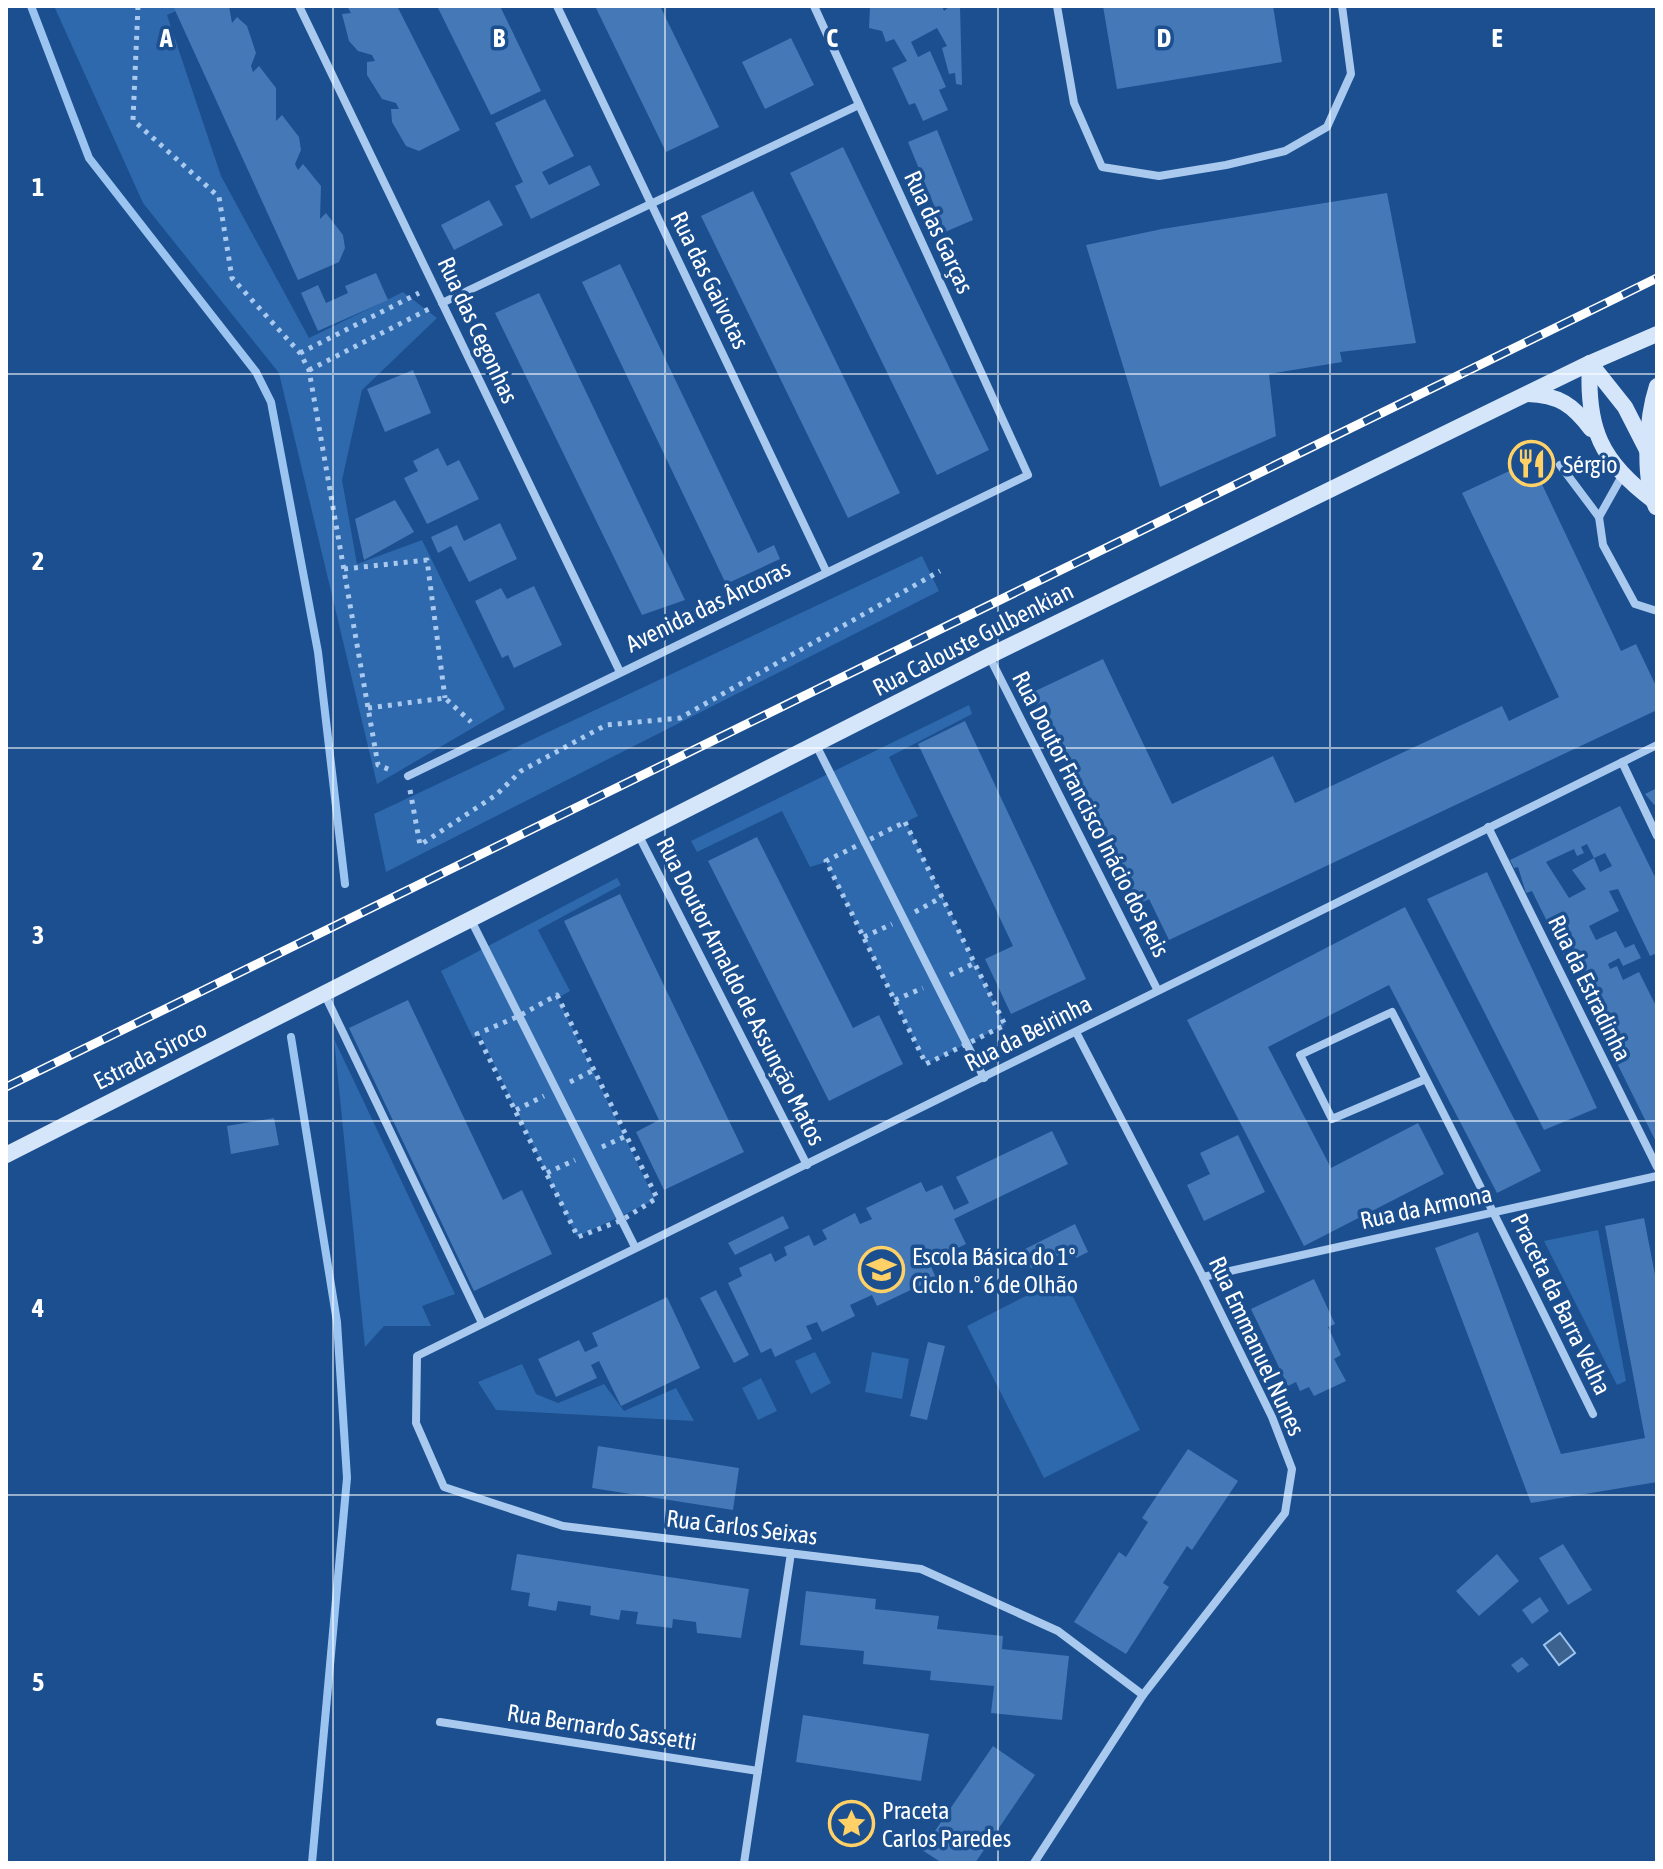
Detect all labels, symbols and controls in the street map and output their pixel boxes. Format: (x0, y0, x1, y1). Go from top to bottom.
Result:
text: A (159, 23, 173, 53)
text: B (493, 23, 506, 53)
text: C (826, 23, 838, 53)
text: D (1157, 23, 1171, 53)
text: E (1491, 23, 1503, 53)
street label: Rua das Garças (899, 167, 979, 297)
text: 1 (32, 172, 44, 202)
street label: Rua das Gaivotas (665, 207, 755, 353)
street label: Rua das Cegonhas (432, 253, 524, 407)
restaurant icon: Sérgio (1508, 440, 1556, 488)
place label: Sérgio (1563, 451, 1617, 478)
text: 2 (32, 546, 44, 576)
street label: Avenida das Âncoras (621, 555, 795, 657)
street label: Rua Calouste Gulbenkian (868, 577, 1078, 701)
street label: Rua Doutor Francisco Inácio dos Reis (1007, 667, 1175, 961)
street label: Rua Doutor Arnaldo de Assunção Matos (651, 832, 831, 1150)
street label: Rua da Estradinha (1543, 911, 1637, 1065)
text: 3 (32, 920, 44, 950)
street label: Rua da Beirinha (960, 989, 1096, 1077)
street label: Estrada Siroco (89, 1015, 211, 1095)
street label: Rua da Armona (1358, 1180, 1494, 1234)
street label: Praceta da Barra Velha (1505, 1209, 1617, 1399)
place label: Escola Básica do 1º Ciclo n.º 6 de Olhão (912, 1243, 1078, 1298)
school or university icon: Escola Básica do 1º Ciclo n.º 6 de Olhão (857, 1246, 905, 1294)
street label: Rua Emmanuel Nunes (1204, 1252, 1310, 1440)
text: 4 (31, 1293, 44, 1323)
street label: Rua Carlos Seixas (665, 1504, 819, 1550)
text: 5 (32, 1667, 44, 1697)
street label: Rua Bernardo Sassetti (505, 1699, 699, 1755)
place label: Praceta Carlos Paredes (882, 1797, 1011, 1852)
place icon: Praceta Carlos Paredes (827, 1800, 875, 1848)

